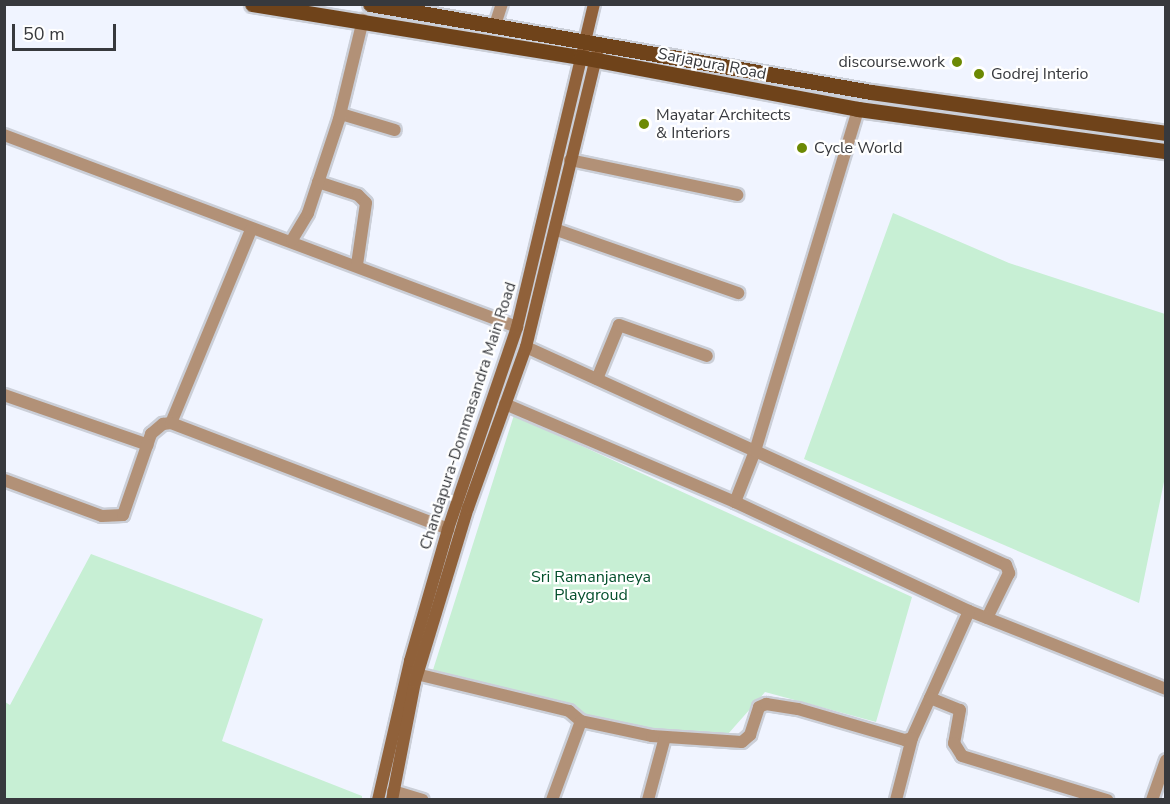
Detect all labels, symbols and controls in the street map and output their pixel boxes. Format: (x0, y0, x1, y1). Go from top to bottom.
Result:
scale bar (15, 12, 118, 50)
text: 50 m (23, 22, 65, 46)
street label: Sarjapura Road (656, 44, 768, 84)
place label: discourse.work (838, 52, 945, 72)
marker: discourse.work (950, 55, 964, 69)
place label: Godrej Interio (991, 64, 1088, 84)
marker: Godrej Interio (972, 67, 986, 81)
place label: Mayatar Architects & Interiors (656, 105, 791, 143)
marker: Mayatar Architects & Interiors (637, 117, 651, 131)
place label: Cycle World (814, 138, 902, 158)
marker: Cycle World (795, 141, 809, 155)
street label: Chandapura-Dommasandra Main Road (416, 280, 520, 552)
park label: Sri Ramanjaneya Playgroud (531, 567, 651, 605)

